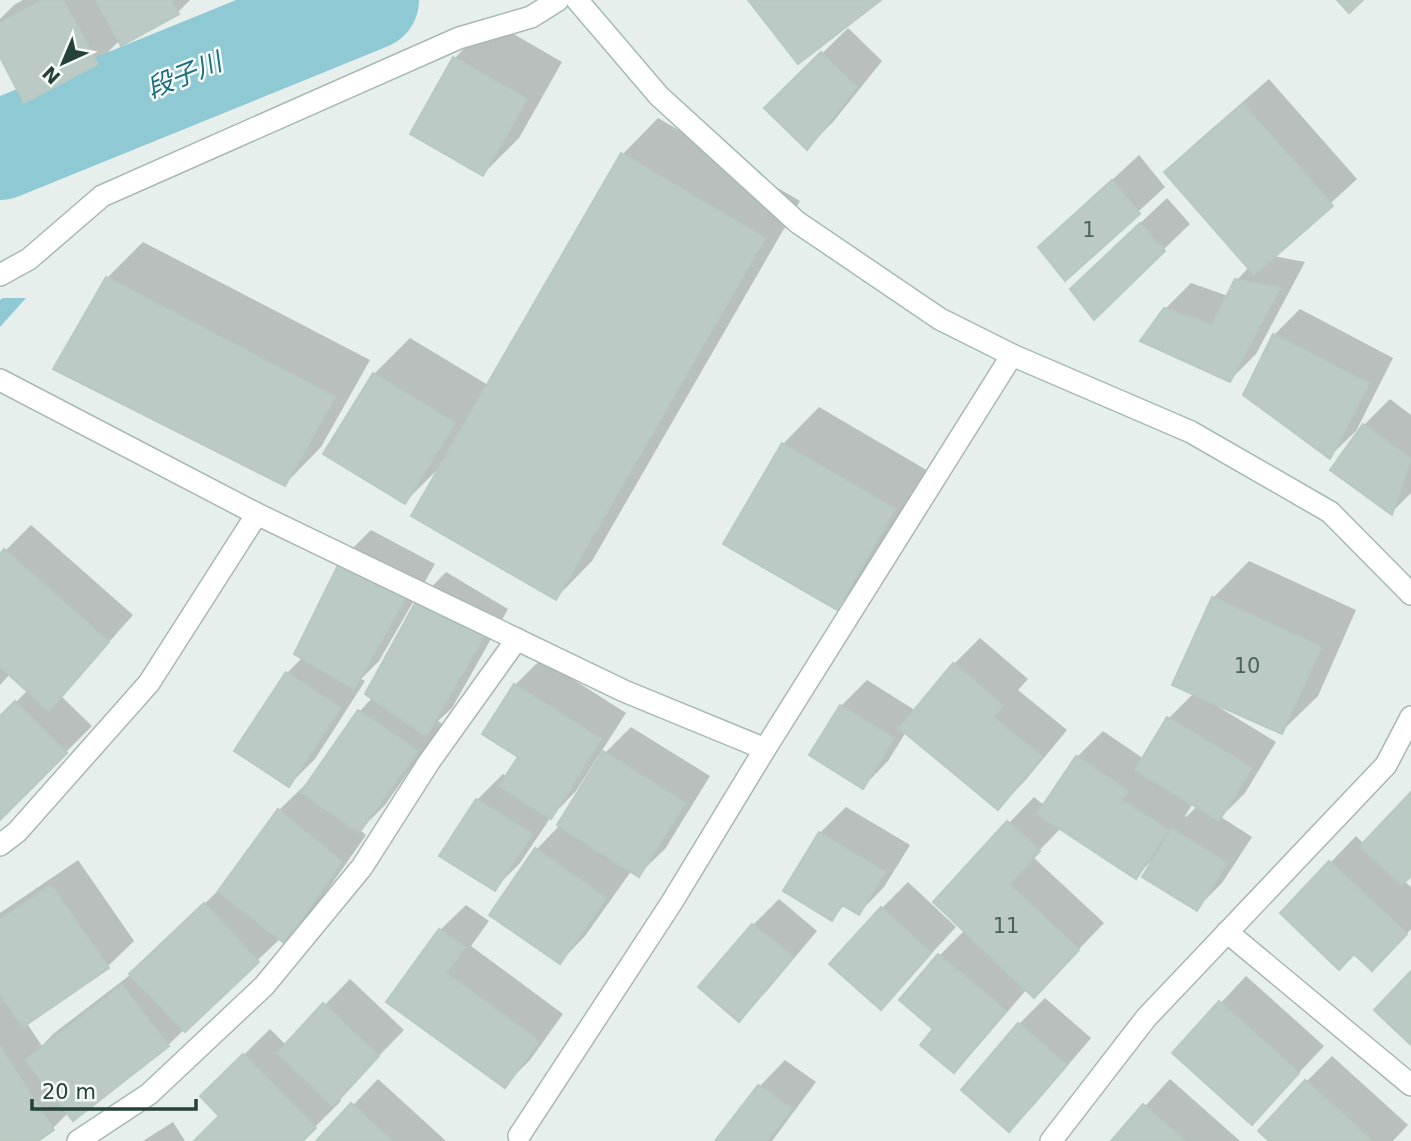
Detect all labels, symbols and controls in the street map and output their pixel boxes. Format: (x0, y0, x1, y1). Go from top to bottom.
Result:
north arrow (28, 28, 98, 98)
water label: 段子川 (142, 45, 229, 104)
text: N (38, 62, 65, 89)
house number: 1 (1082, 218, 1096, 242)
house number: 10 (1234, 654, 1260, 678)
house number: 11 (993, 914, 1019, 938)
scale bar (32, 1068, 196, 1112)
text: 20 m (42, 1080, 96, 1104)

